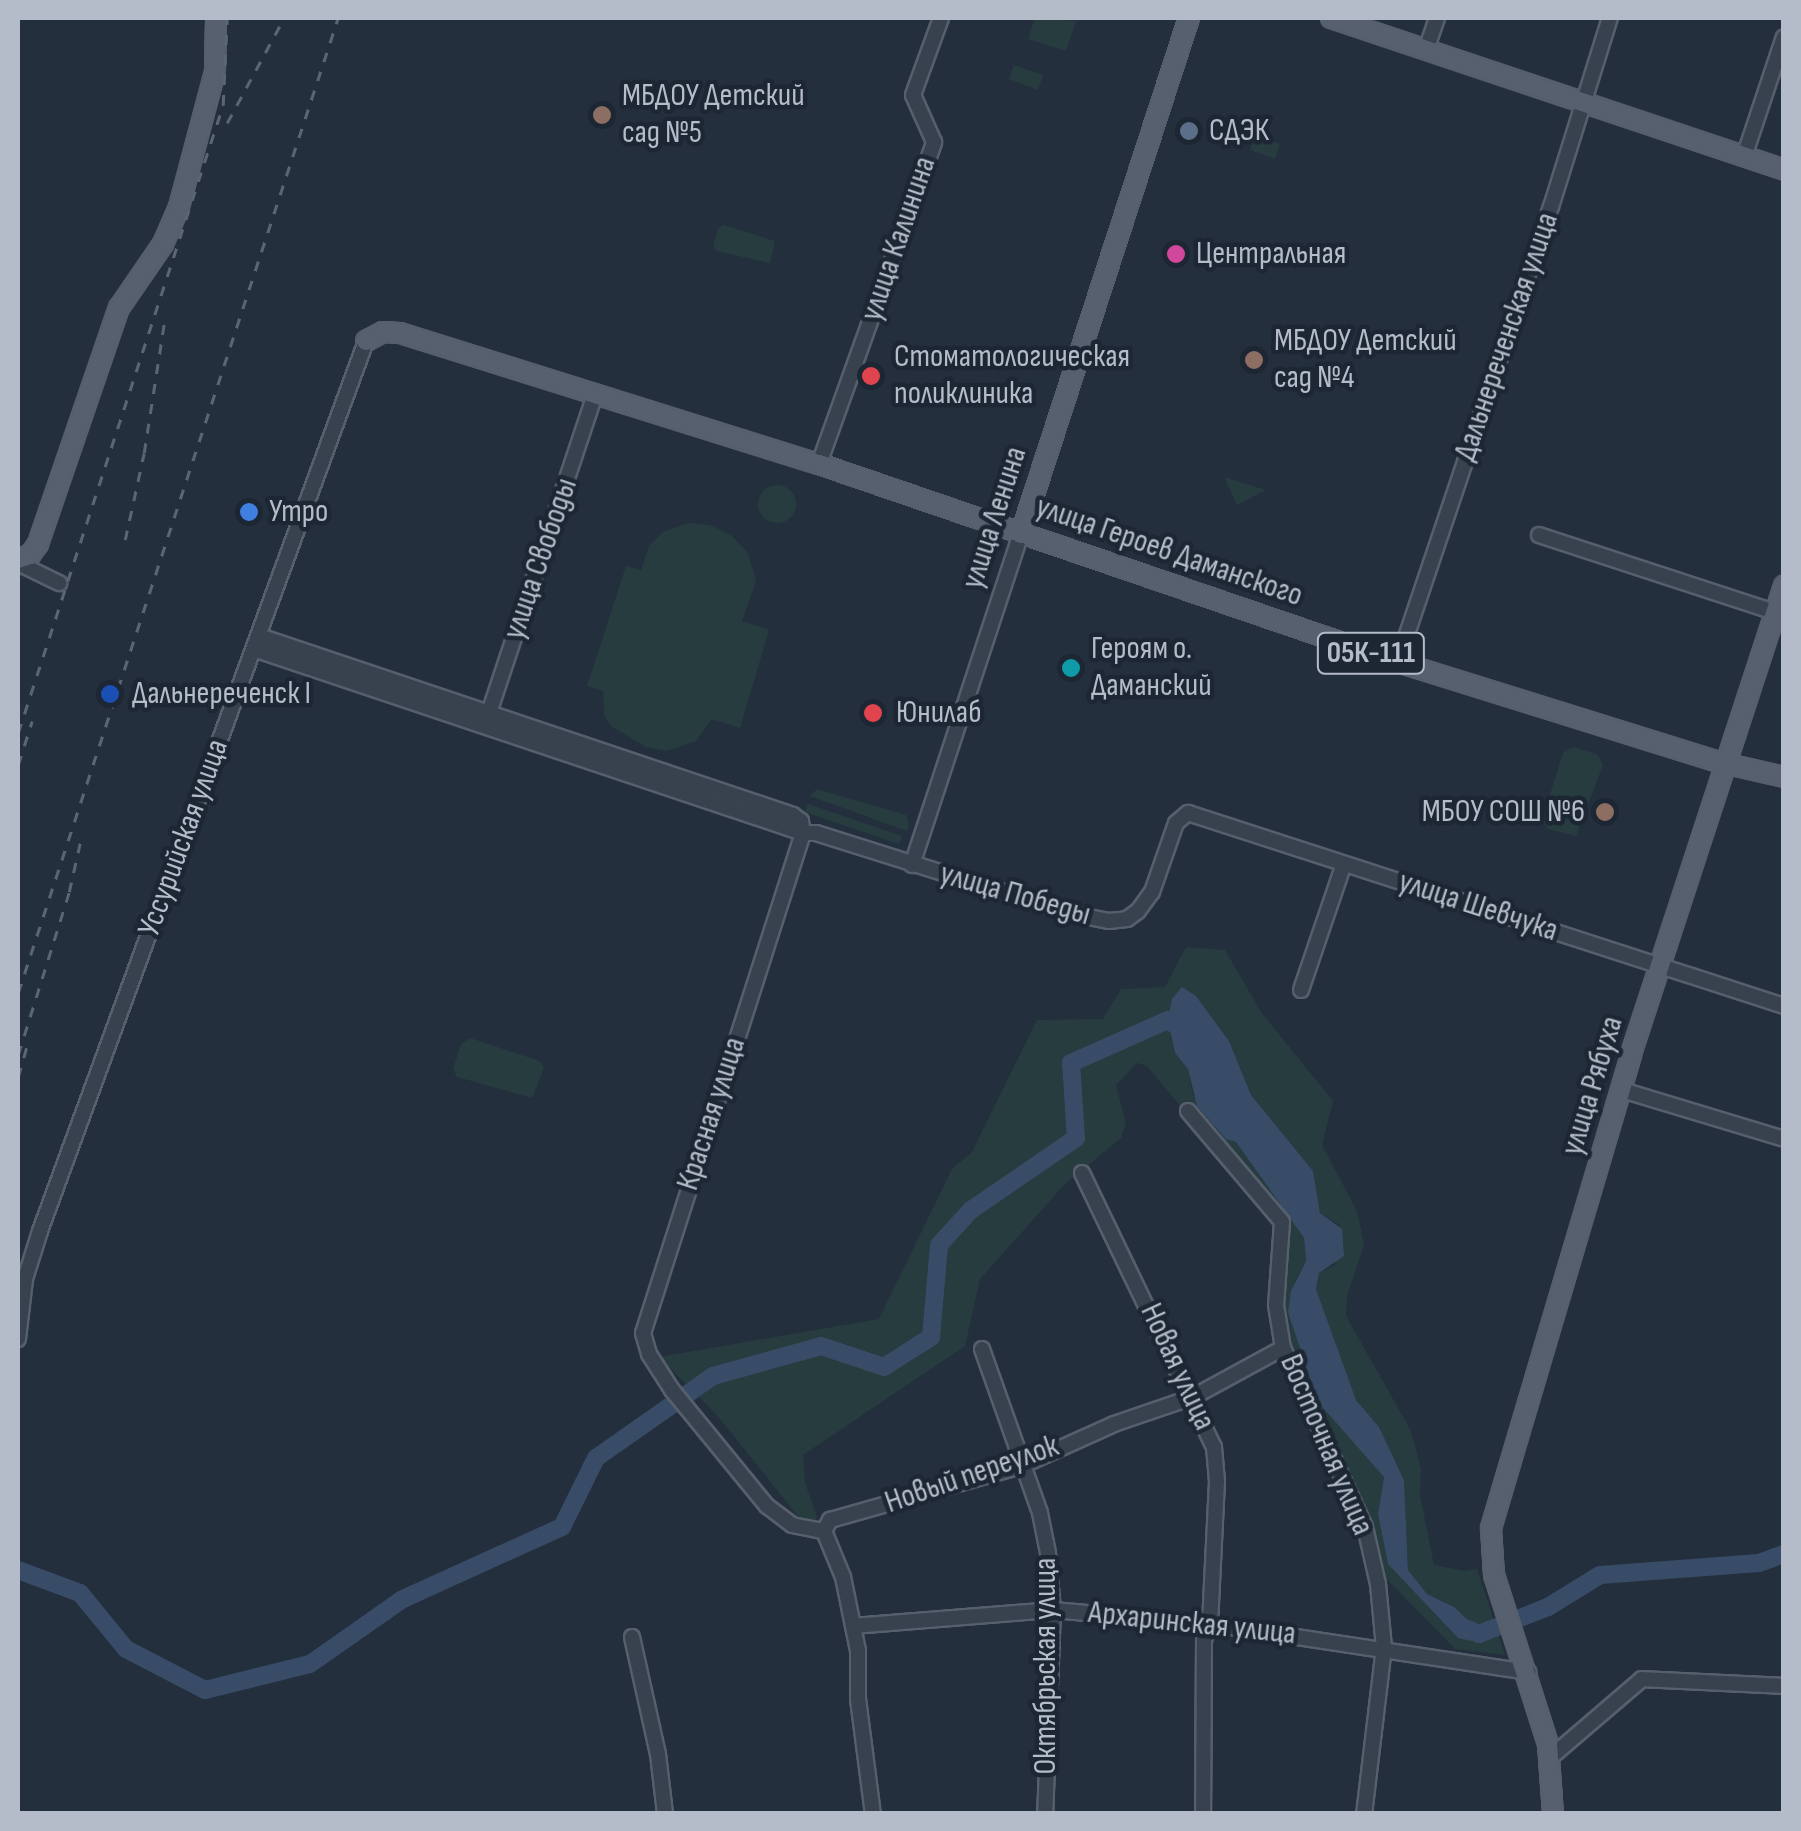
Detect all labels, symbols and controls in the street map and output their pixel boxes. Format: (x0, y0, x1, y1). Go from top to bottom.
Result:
place label: МБДОУ Детский сад №5 (622, 78, 805, 153)
marker: МБДОУ Детский сад №5 (591, 104, 613, 126)
place label: СДЭК (1209, 112, 1269, 150)
marker: СДЭК (1178, 120, 1200, 142)
street label: улица Калинина (853, 152, 945, 326)
street label: Дальнереченская улица (1447, 208, 1567, 466)
place label: Центральная (1196, 235, 1346, 273)
marker: Центральная (1165, 243, 1187, 265)
place label: МБДОУ Детский сад №4 (1274, 323, 1457, 398)
place label: Стоматологическая поликлиника (894, 339, 1130, 414)
marker: МБДОУ Детский сад №4 (1243, 349, 1265, 371)
marker: Стоматологическая поликлиника (858, 363, 884, 389)
street label: улица Ленина (954, 442, 1036, 594)
street label: улица Свободы (496, 473, 586, 645)
street label: улица Героев Даманского (1031, 488, 1307, 616)
place label: Утро (269, 493, 328, 531)
marker: Утро (238, 501, 260, 523)
road number: 05К-111 (1316, 628, 1426, 678)
place label: Героям о. Даманский (1091, 631, 1212, 706)
marker: Героям о. Даманский (1060, 657, 1082, 679)
place label: Дальнереченск I (132, 675, 311, 713)
marker: Дальнереченск I (97, 681, 123, 707)
place label: Юнилаб (896, 694, 981, 732)
marker: Юнилаб (860, 700, 886, 726)
street label: Уссурийская улица (131, 734, 237, 942)
place label: МБОУ СОШ №6 (1422, 793, 1585, 831)
marker: МБОУ СОШ №6 (1594, 801, 1616, 823)
street label: улица Победы (935, 855, 1095, 935)
street label: улица Шевчука (1394, 863, 1562, 951)
street label: улица Рябуха (1554, 1012, 1632, 1160)
street label: Красная улица (669, 1033, 755, 1195)
street label: Новая улица (1131, 1298, 1223, 1436)
street label: Восточная улица (1271, 1349, 1381, 1541)
street label: Новый переулок (880, 1427, 1064, 1523)
street label: Октябрьская улица (1027, 1558, 1065, 1774)
street label: Архаринская улица (1086, 1594, 1298, 1654)

